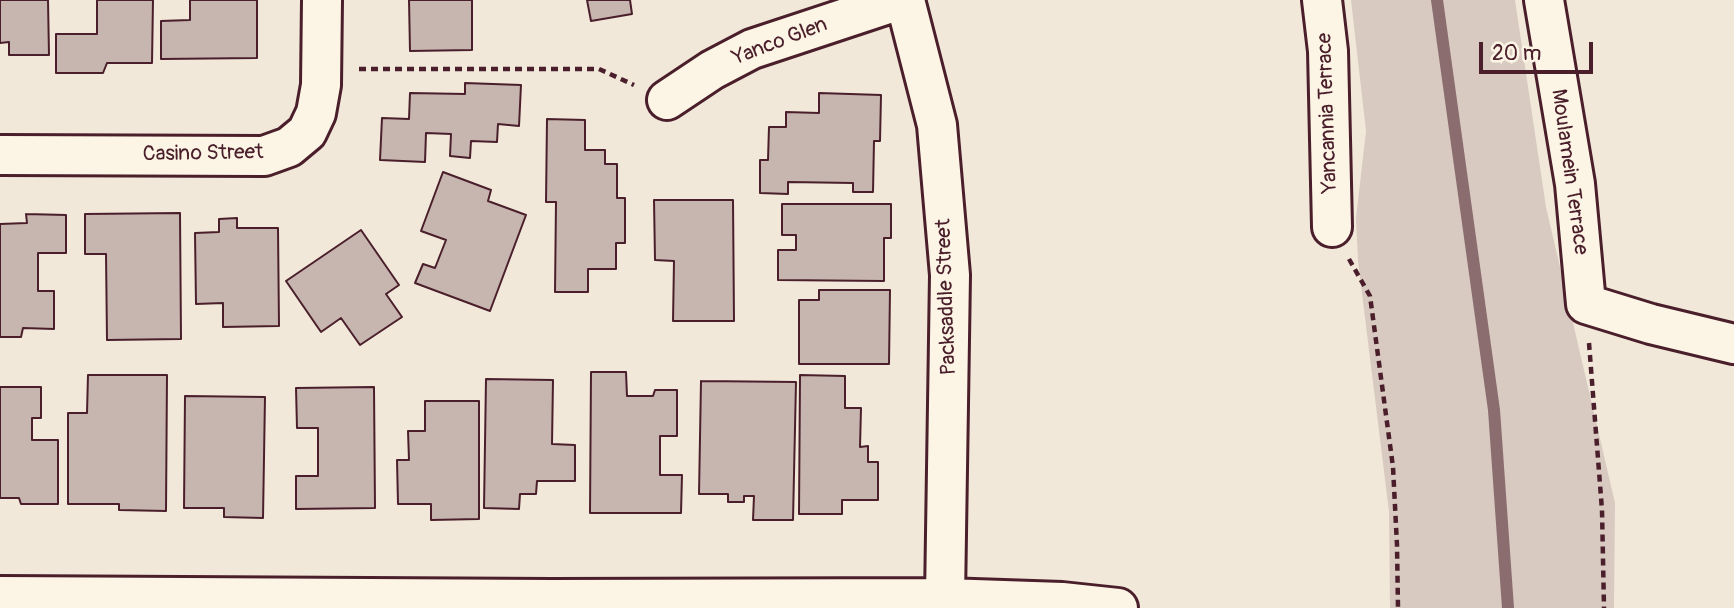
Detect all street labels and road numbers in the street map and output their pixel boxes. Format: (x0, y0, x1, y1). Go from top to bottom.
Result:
street label: Yanco Glen (729, 12, 831, 72)
street label: Yancannia Terrace (1313, 32, 1343, 194)
street label: Moulamein Terrace (1545, 87, 1593, 257)
street label: Casino Street (142, 140, 264, 168)
street label: Packsaddle Street (932, 218, 962, 376)

